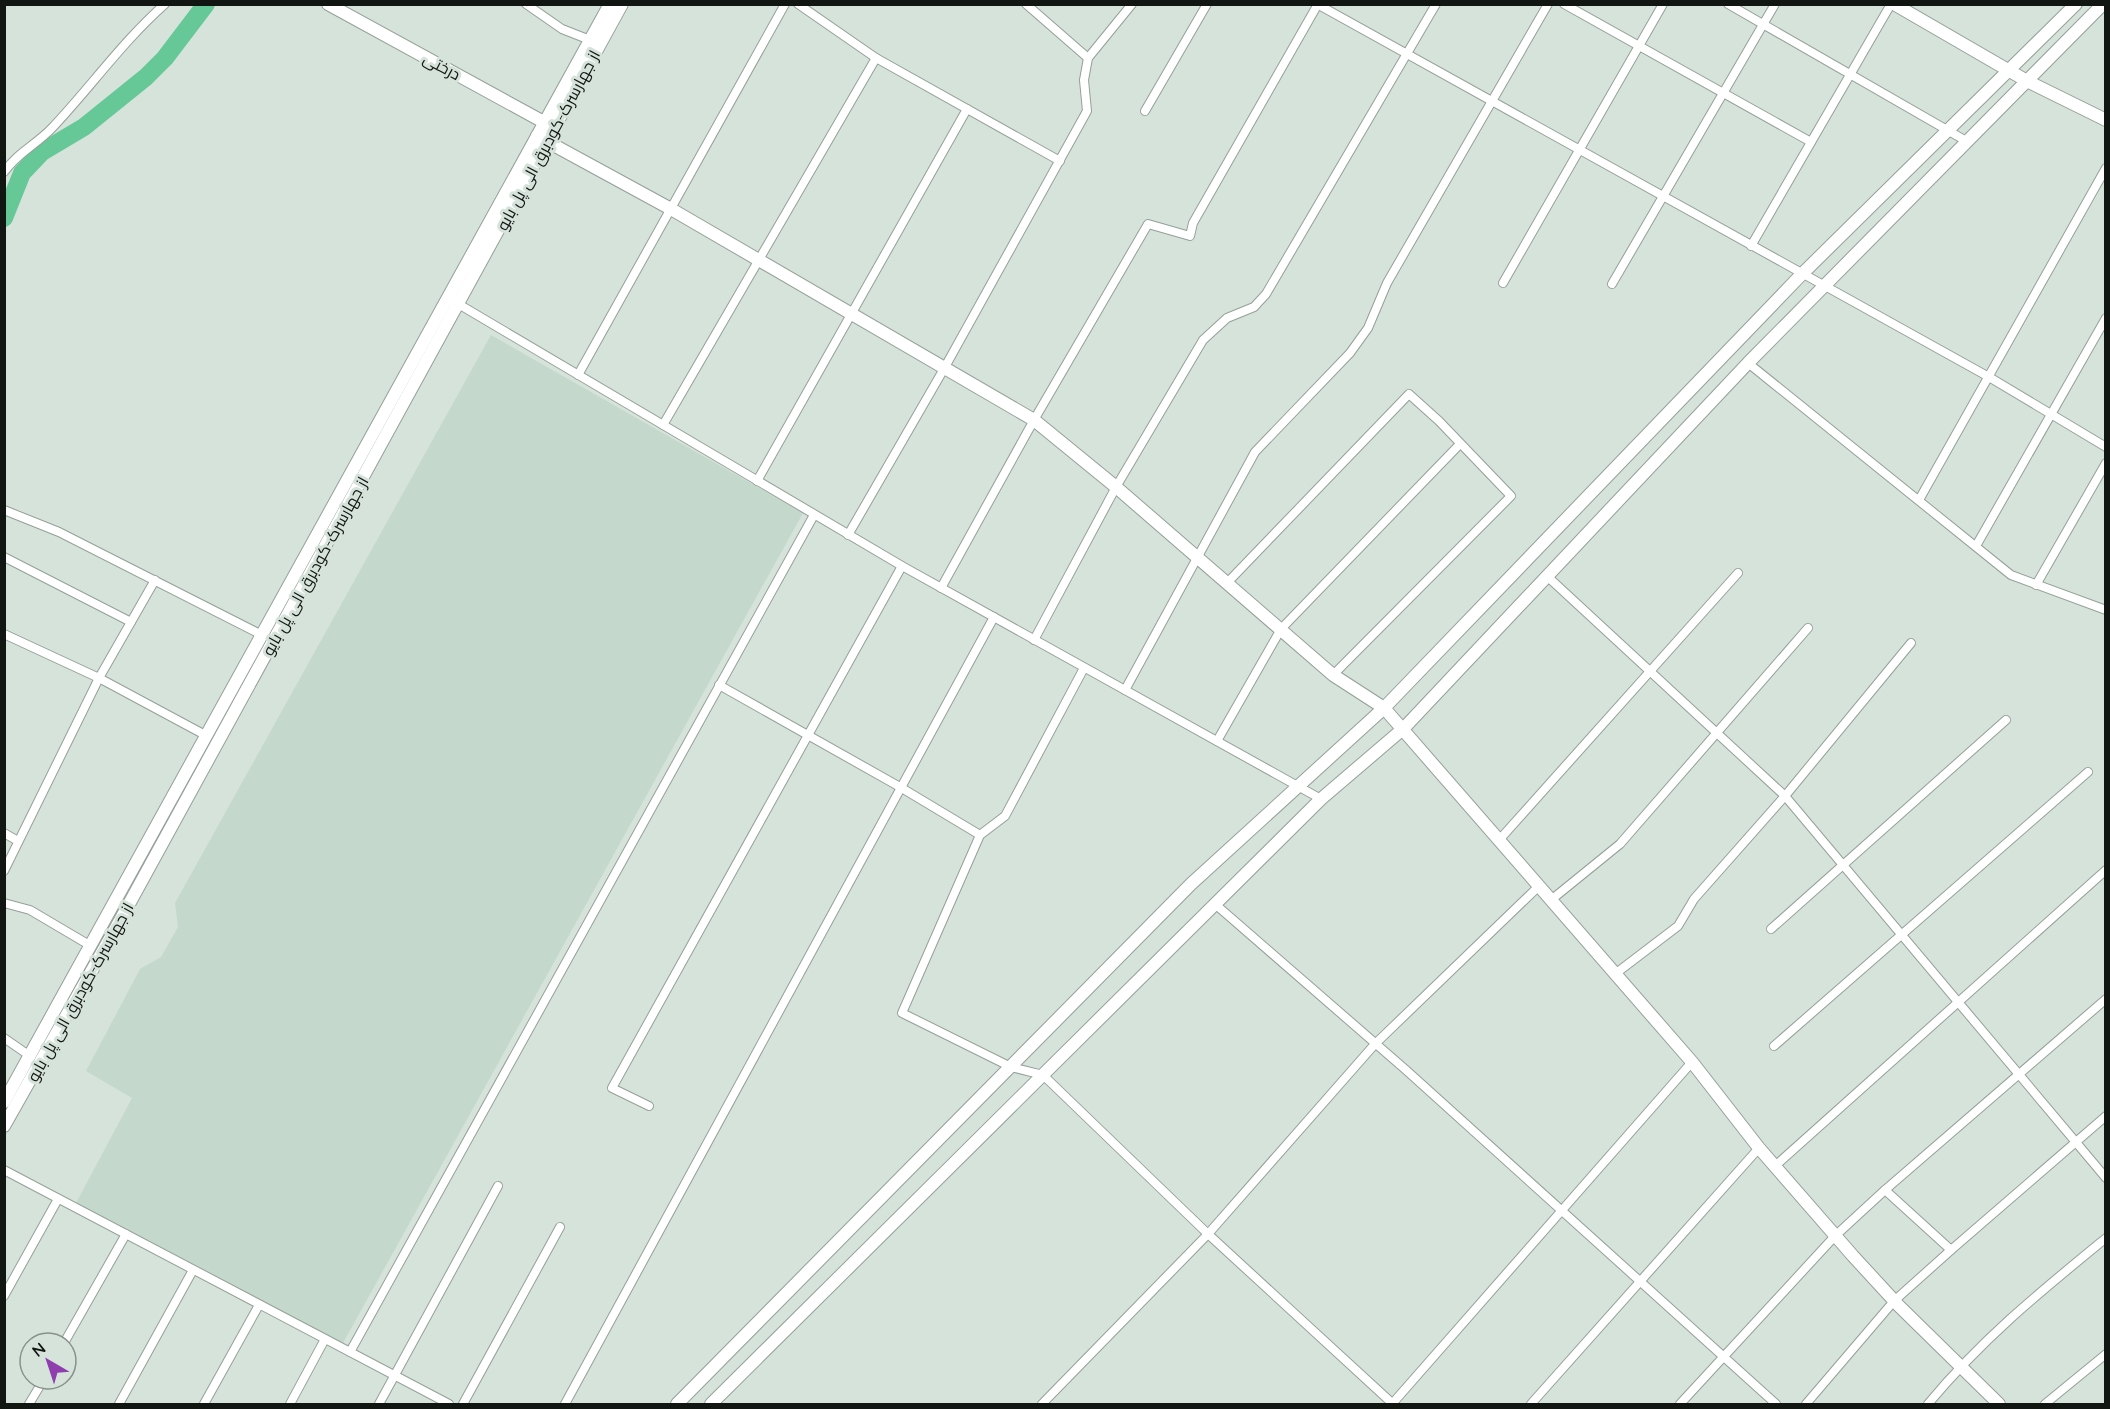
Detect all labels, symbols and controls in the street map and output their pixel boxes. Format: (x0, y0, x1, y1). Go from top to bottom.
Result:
street label: از جهارسرک-کودبرق الی پل بایو (492, 46, 606, 235)
street label: درختی (419, 48, 464, 85)
street label: از جهارسرک-کودبرق الی پل بایو (257, 473, 374, 660)
street label: از جهارسرک-کودبرق الی پل بایو (22, 899, 139, 1086)
north arrow (18, 1331, 78, 1391)
text: N (28, 1338, 49, 1361)

